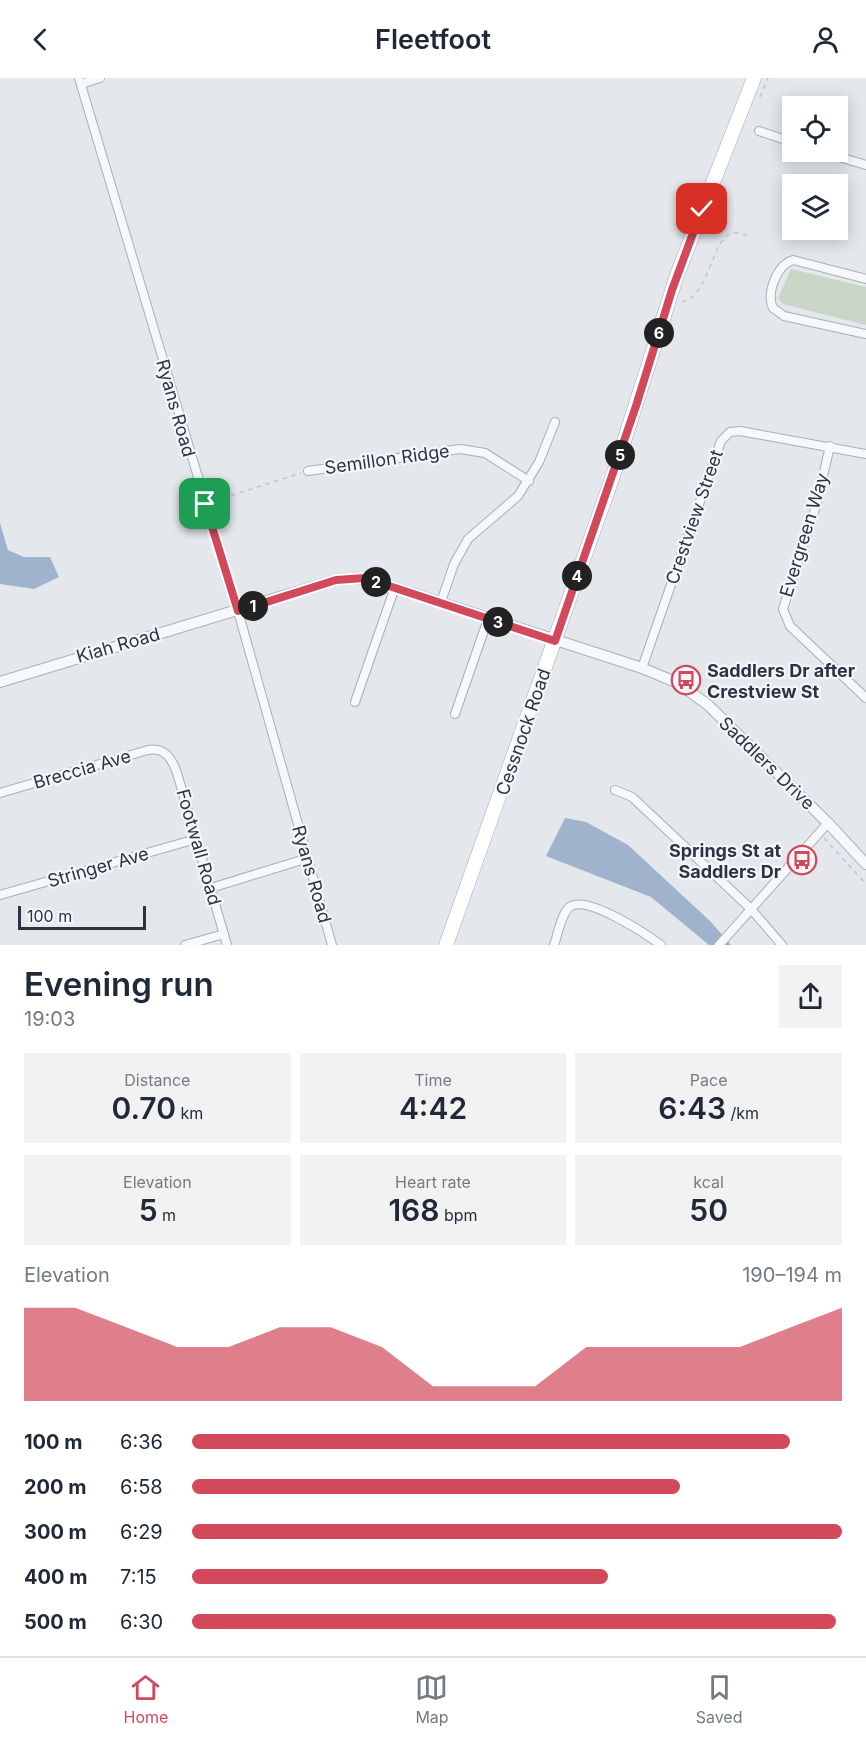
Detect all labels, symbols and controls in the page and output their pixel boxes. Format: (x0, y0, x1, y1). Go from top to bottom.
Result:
icon: back (24, 23, 57, 56)
text: Fleetfoot (375, 23, 491, 56)
icon: person (809, 23, 842, 56)
map controls (782, 96, 848, 240)
button: locate (782, 96, 848, 162)
button: layers (782, 174, 848, 240)
pin (676, 183, 727, 234)
icon: check (685, 192, 718, 225)
pin: 6 (644, 318, 674, 348)
text: 6 (654, 323, 664, 343)
street label: Ryans Road (152, 357, 200, 459)
street label: Semillon Ridge (323, 440, 451, 478)
pin: 5 (605, 440, 635, 470)
text: 5 (615, 445, 625, 465)
street label: Crestview Street (661, 447, 727, 587)
street label: Evergreen Way (775, 470, 833, 600)
pin (179, 478, 230, 529)
icon: arrive (188, 487, 221, 520)
pin: 4 (562, 561, 592, 591)
text: 4 (572, 566, 582, 586)
pin: 2 (361, 567, 391, 597)
text: 2 (371, 572, 381, 592)
pin: 1 (238, 591, 268, 621)
text: 1 (250, 596, 256, 616)
pin: 3 (483, 607, 513, 637)
text: 3 (493, 612, 503, 632)
street label: Kiah Road (74, 623, 162, 667)
place label: Saddlers Dr after Crestview St (707, 660, 855, 702)
bus stop icon: Saddlers Dr after Crestview St (670, 664, 702, 696)
street label: Cessnock Road (491, 666, 555, 798)
street label: Saddlers Drive (715, 712, 819, 814)
street label: Breccia Ave (31, 745, 133, 793)
street label: Footwall Road (172, 787, 226, 907)
street label: Ryans Road (288, 823, 336, 925)
place label: Springs St at Saddlers Dr (669, 840, 781, 882)
street label: Stringer Ave (45, 843, 151, 891)
bus stop icon: Springs St at Saddlers Dr (786, 844, 818, 876)
scale bar (18, 903, 146, 930)
text: 100 m (27, 906, 72, 926)
text: Evening run (24, 964, 214, 1004)
button: share (779, 965, 842, 1028)
text: 19:03 (24, 1007, 75, 1031)
text: Distance (124, 1070, 190, 1090)
text: Time (414, 1070, 452, 1090)
text: Pace (690, 1070, 727, 1090)
text: 0.70 (111, 1090, 176, 1126)
text: 4:42 (399, 1090, 467, 1126)
text: 6:43 (658, 1090, 726, 1126)
text: km (176, 1103, 203, 1123)
text: /km (726, 1103, 759, 1123)
text: Elevation (123, 1172, 192, 1192)
text: Heart rate (395, 1172, 471, 1192)
text: kcal (693, 1172, 724, 1192)
text: 5 (139, 1192, 158, 1228)
text: 168 (388, 1192, 439, 1228)
text: 50 (689, 1192, 728, 1228)
text: m (158, 1205, 176, 1225)
text: bpm (439, 1205, 478, 1225)
text: Elevation (24, 1263, 110, 1287)
text: 190–194 m (742, 1263, 842, 1287)
text: 100 m (24, 1430, 83, 1454)
text: 6:36 (120, 1430, 163, 1454)
text: 200 m (24, 1475, 87, 1499)
text: 6:58 (120, 1475, 163, 1499)
text: 300 m (24, 1520, 87, 1544)
text: 6:29 (120, 1520, 163, 1544)
text: 400 m (24, 1565, 88, 1589)
text: 7:15 (120, 1565, 157, 1589)
text: 500 m (24, 1610, 87, 1634)
text: 6:30 (120, 1610, 163, 1634)
tab: Home (124, 1671, 168, 1727)
tab: Map (415, 1671, 449, 1727)
tab: Saved (696, 1671, 742, 1727)

